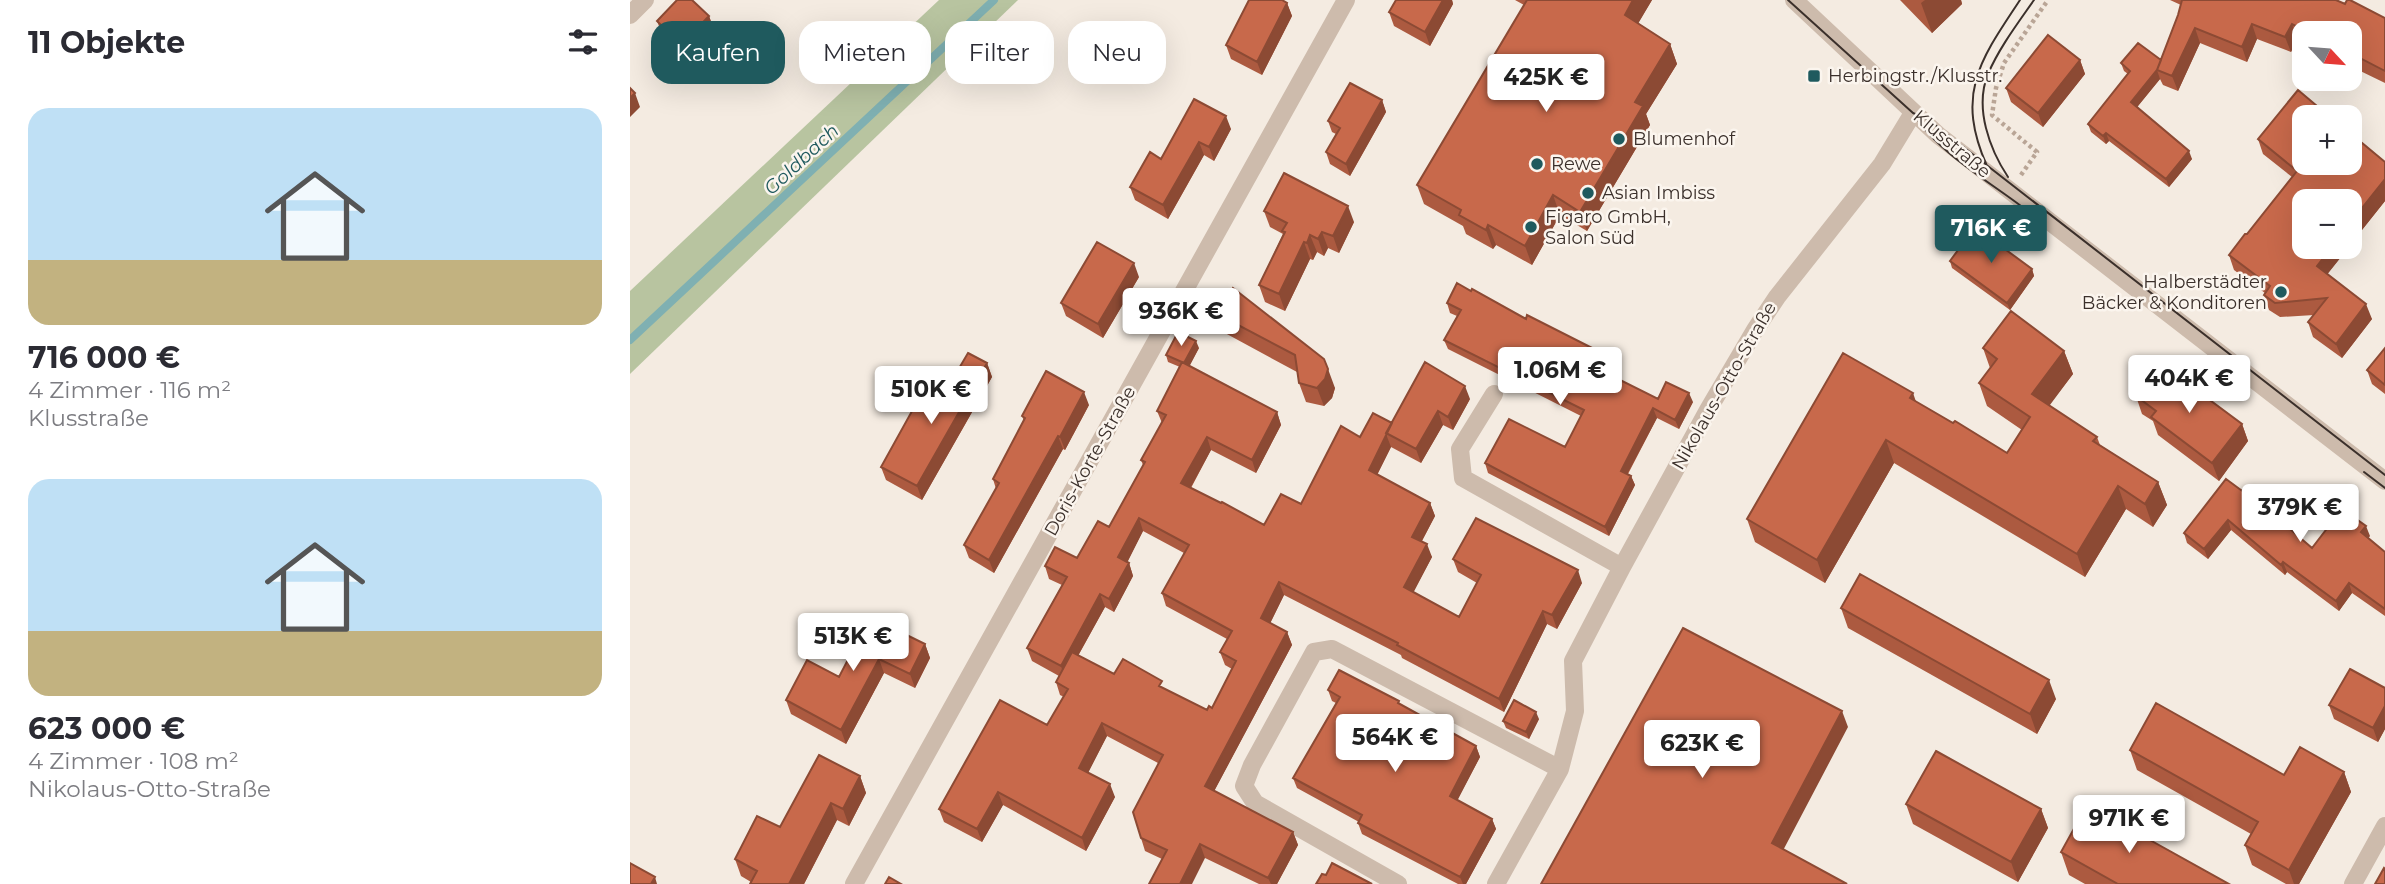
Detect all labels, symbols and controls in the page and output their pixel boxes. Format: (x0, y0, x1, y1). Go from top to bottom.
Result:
chip: Kaufen (651, 21, 785, 84)
chip: Mieten (799, 21, 931, 84)
chip: Filter (945, 21, 1054, 84)
chip: Neu (1068, 21, 1166, 84)
north arrow (2292, 21, 2362, 91)
map controls (2292, 21, 2362, 259)
icon: filters (564, 23, 602, 61)
text: 11 Objekte (28, 24, 185, 61)
pin: 425K € (1489, 54, 1603, 114)
text: 425K € (1503, 63, 1589, 91)
place label: Herbingstr./Klusstr. (1828, 65, 2002, 87)
marker: Herbingstr./Klusstr. (1806, 68, 1822, 84)
street label: Klusstraße (1909, 105, 1995, 183)
button: + (2292, 105, 2362, 175)
water label: Goldbach (759, 119, 843, 200)
place label: Blumenhof (1633, 128, 1736, 150)
marker: Blumenhof (1611, 131, 1627, 147)
icon: home (252, 153, 378, 279)
place label: Rewe (1551, 153, 1601, 175)
marker: Rewe (1529, 156, 1545, 172)
place label: Asian Imbiss (1602, 182, 1715, 204)
marker: Asian Imbiss (1580, 185, 1596, 201)
button: − (2292, 189, 2362, 259)
pin: 716K € (1934, 205, 2048, 265)
place label: Figaro GmbH, Salon Süd (1545, 206, 1671, 249)
text: 716K € (1951, 214, 2031, 242)
marker: Figaro GmbH, Salon Süd (1523, 219, 1539, 235)
place label: Halberstädter Bäcker & Konditoren (2082, 271, 2267, 314)
marker: Halberstädter Bäcker & Konditoren (2273, 284, 2289, 300)
pin: 936K € (1124, 288, 1238, 348)
text: 936K € (1139, 297, 1223, 325)
street label: Nikolaus-Otto-Straße (1667, 298, 1781, 474)
text: 716 000 € (28, 339, 180, 376)
pin: 1.06M € (1495, 348, 1625, 407)
text: 1.06M € (1514, 356, 1606, 384)
pin: 404K € (2132, 356, 2246, 415)
text: 404K € (2144, 364, 2234, 392)
pin: 510K € (874, 366, 988, 426)
text: 510K € (891, 375, 971, 403)
text: 4 Zimmer · 116 m² (28, 376, 231, 404)
street label: Doris-Korte-Straße (1040, 382, 1140, 540)
text: Klusstraße (28, 404, 149, 432)
pin: 379K € (2243, 484, 2357, 544)
text: 379K € (2258, 493, 2342, 521)
icon: home (252, 524, 378, 650)
pin: 513K € (796, 614, 910, 673)
text: 513K € (814, 622, 892, 650)
text: 623 000 € (28, 710, 185, 747)
pin: 564K € (1338, 714, 1452, 774)
pin: 623K € (1645, 720, 1759, 780)
text: 564K € (1352, 723, 1438, 751)
text: 623K € (1660, 729, 1744, 757)
text: 4 Zimmer · 108 m² (28, 747, 239, 775)
text: Nikolaus-Otto-Straße (28, 775, 271, 803)
pin: 971K € (2072, 796, 2186, 855)
text: 971K € (2089, 804, 2169, 832)

